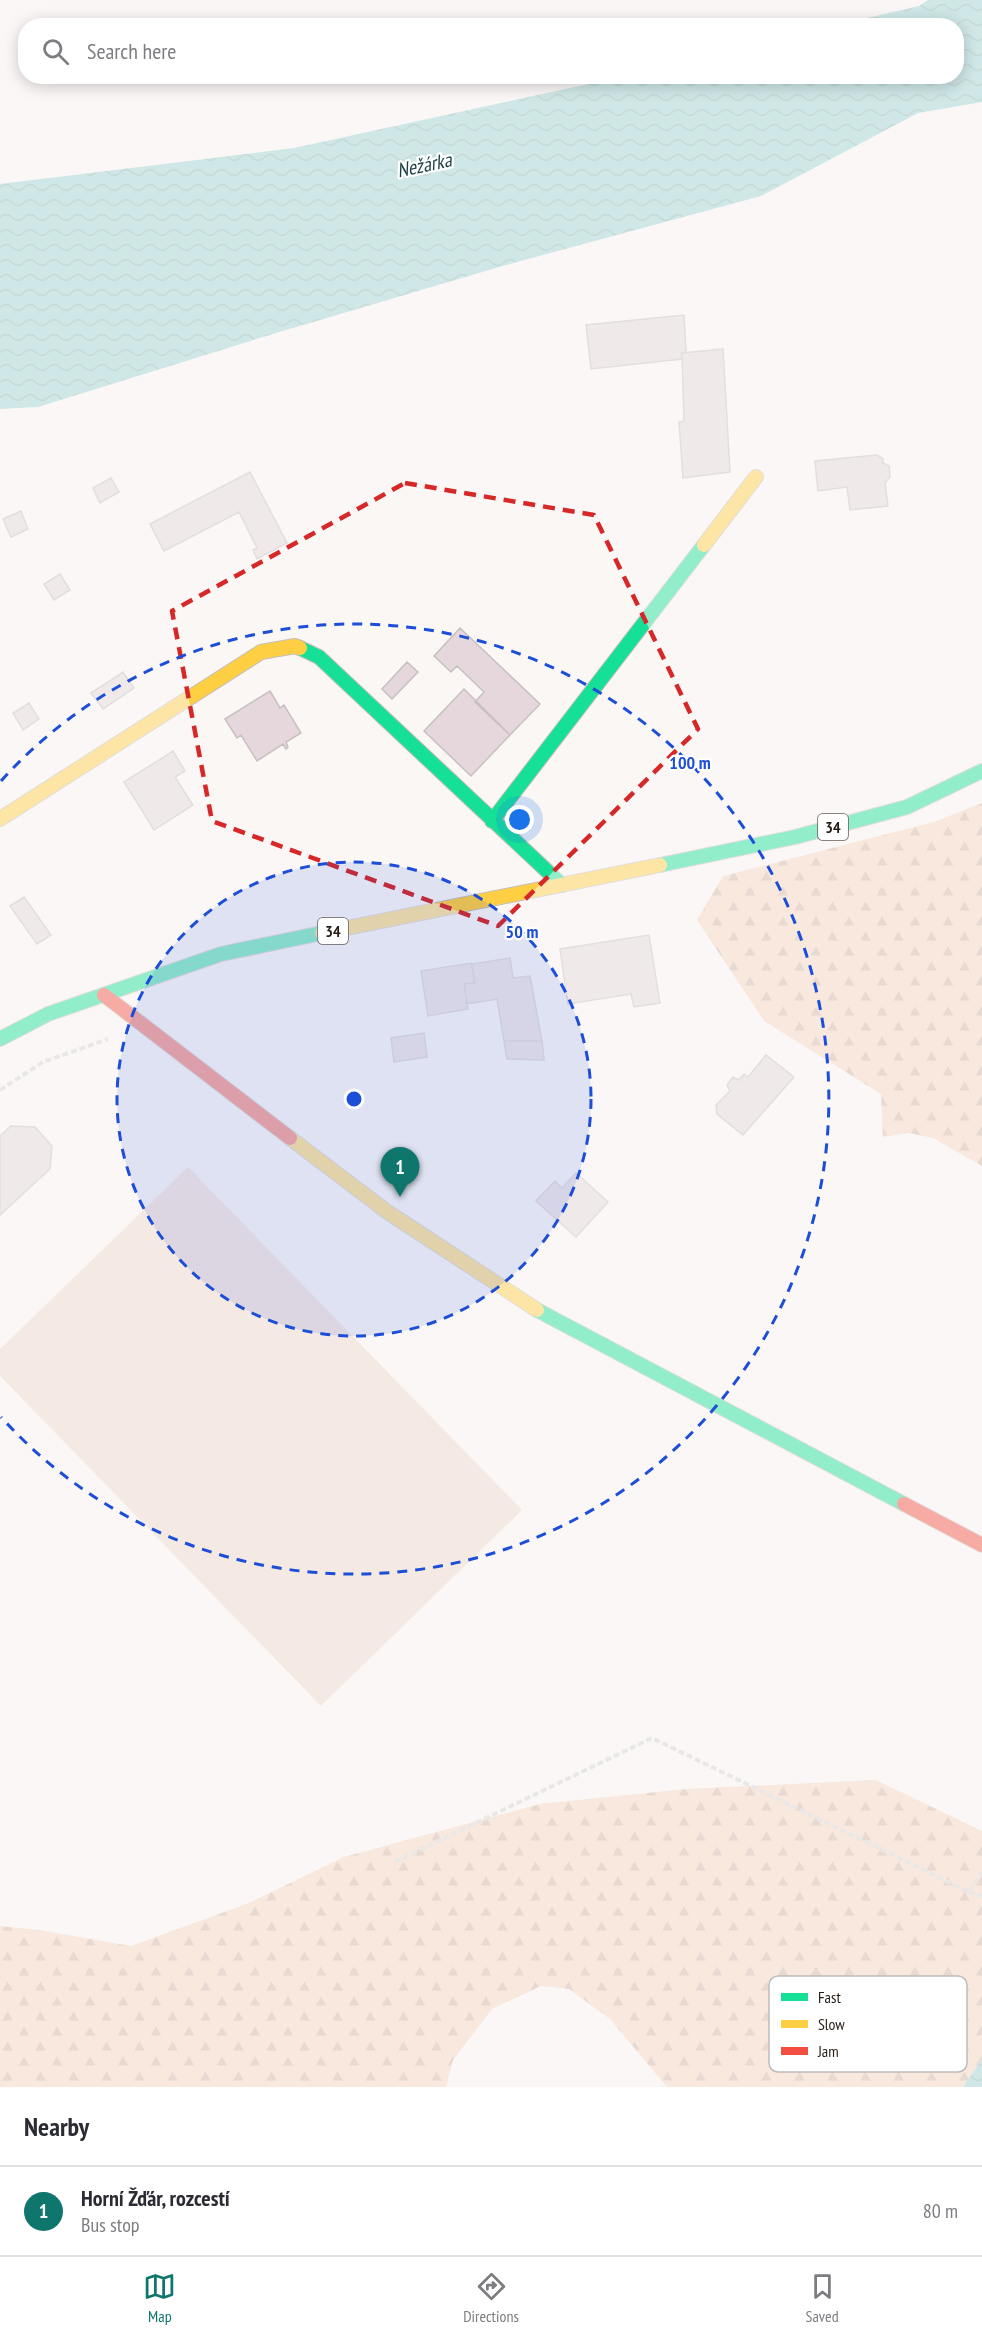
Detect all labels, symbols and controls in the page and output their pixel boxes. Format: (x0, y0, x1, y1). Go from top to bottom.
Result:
search box (18, 18, 964, 84)
icon: search (39, 35, 72, 68)
text: Search here (87, 37, 176, 65)
water label: Nežárka (394, 146, 455, 183)
text: 100 m (669, 751, 711, 774)
your location (505, 805, 534, 834)
road number: 34 (818, 814, 848, 840)
road number: 34 (318, 918, 348, 944)
text: 50 m (506, 920, 538, 943)
centre of rings (344, 1089, 364, 1109)
pin: 1 (380, 1148, 420, 1197)
legend (769, 1976, 967, 2072)
text: Fast (818, 1987, 841, 2007)
text: Slow (818, 2014, 845, 2034)
text: Jam (817, 2041, 839, 2061)
text: Nearby (24, 2110, 89, 2143)
text: Horní Žďár, rozcestí (81, 2184, 230, 2212)
text: 1 (39, 2198, 48, 2224)
text: 80 m (923, 2198, 958, 2224)
text: Bus stop (81, 2212, 140, 2238)
tab: Map (143, 2270, 176, 2326)
tab: Directions (463, 2270, 519, 2326)
tab: Saved (806, 2270, 839, 2326)

